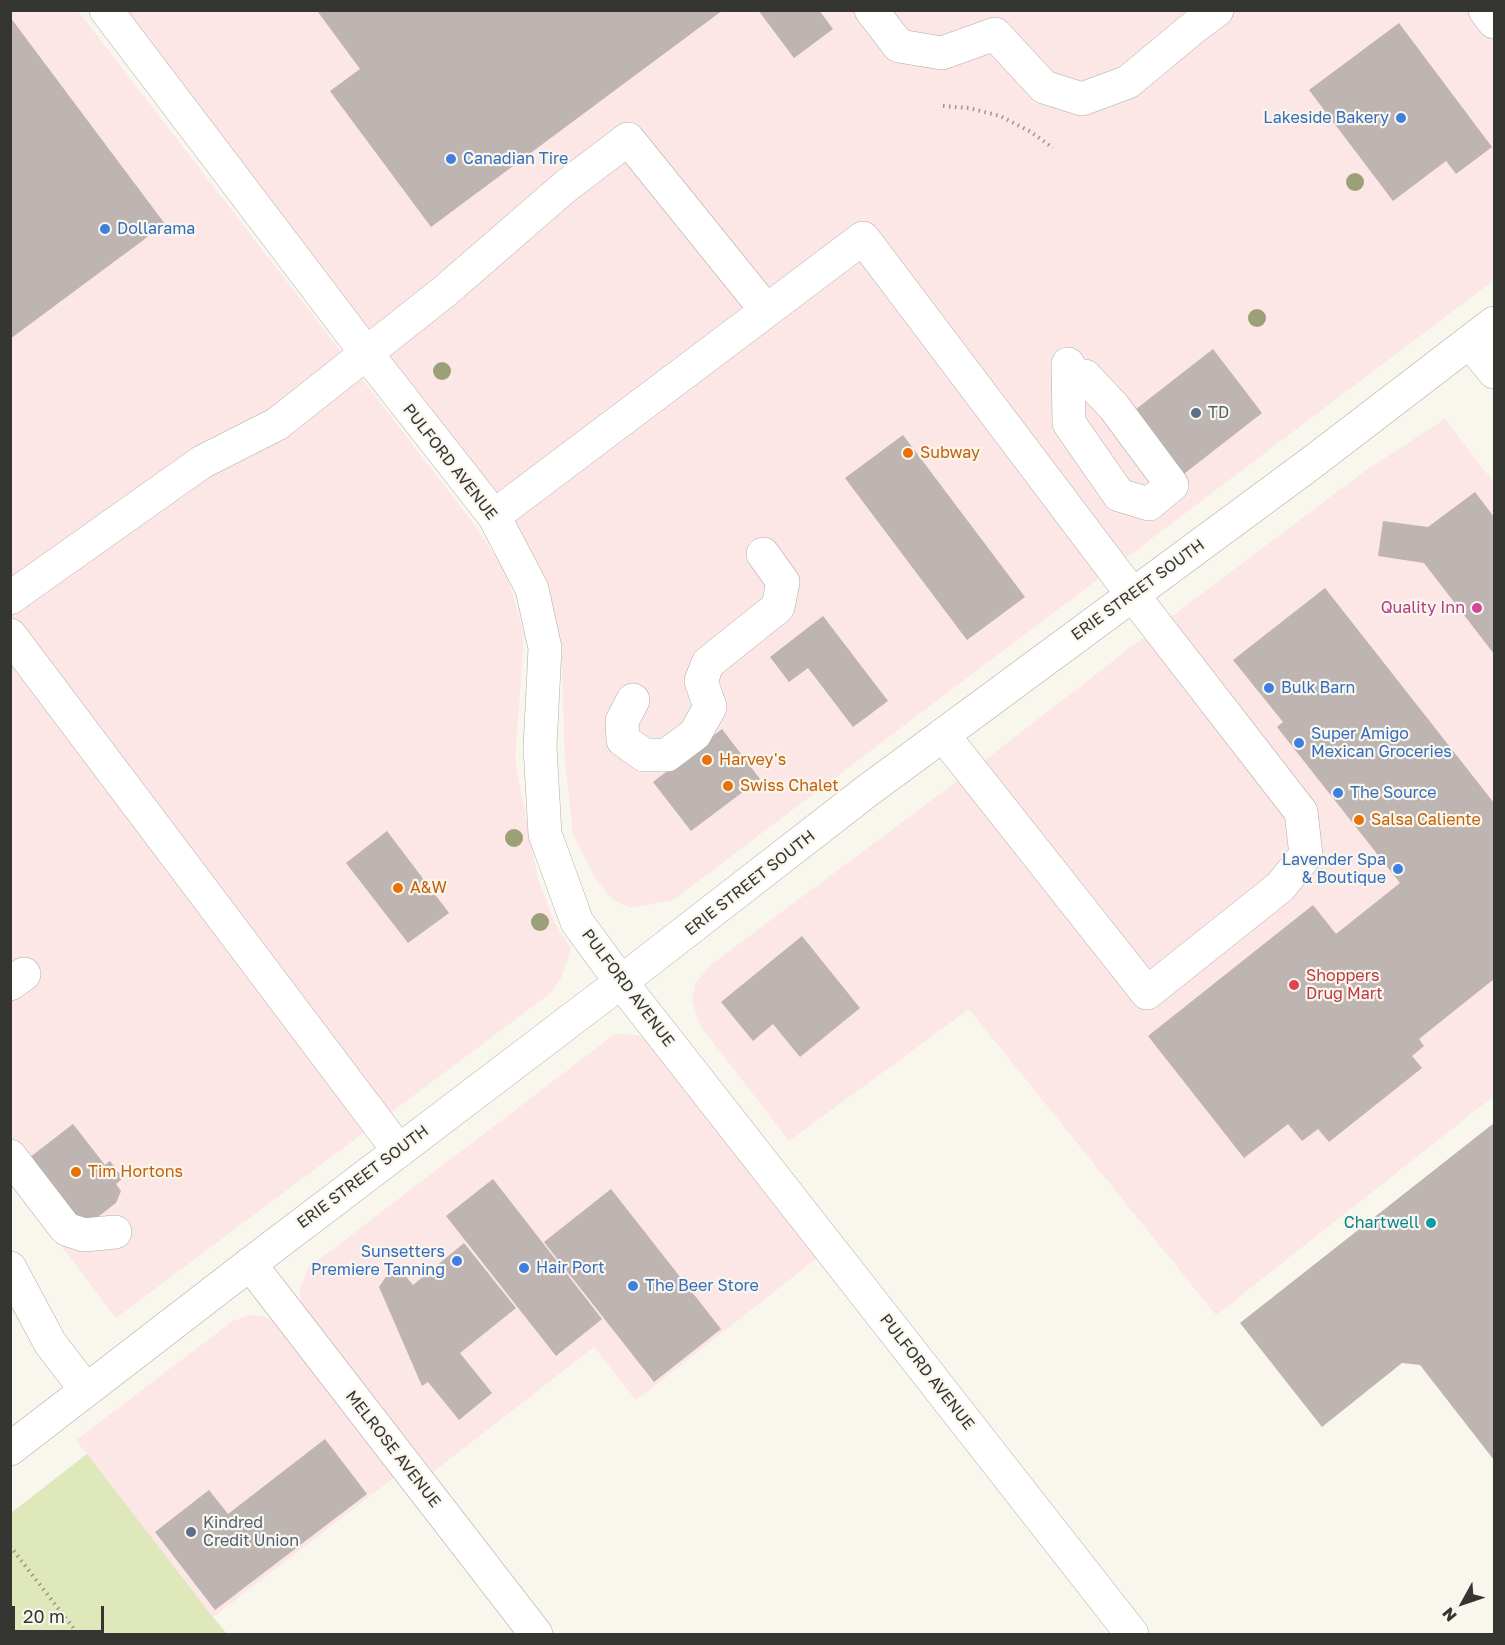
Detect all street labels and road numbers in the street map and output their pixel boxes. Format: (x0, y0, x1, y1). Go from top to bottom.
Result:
street label: PULFORD AVENUE (399, 400, 501, 524)
street label: ERIE STREET SOUTH (1068, 535, 1208, 645)
street label: ERIE STREET SOUTH (681, 826, 819, 940)
street label: PULFORD AVENUE (578, 926, 678, 1050)
street label: ERIE STREET SOUTH (293, 1121, 433, 1233)
street label: PULFORD AVENUE (876, 1310, 978, 1434)
street label: MELROSE AVENUE (342, 1387, 444, 1511)

